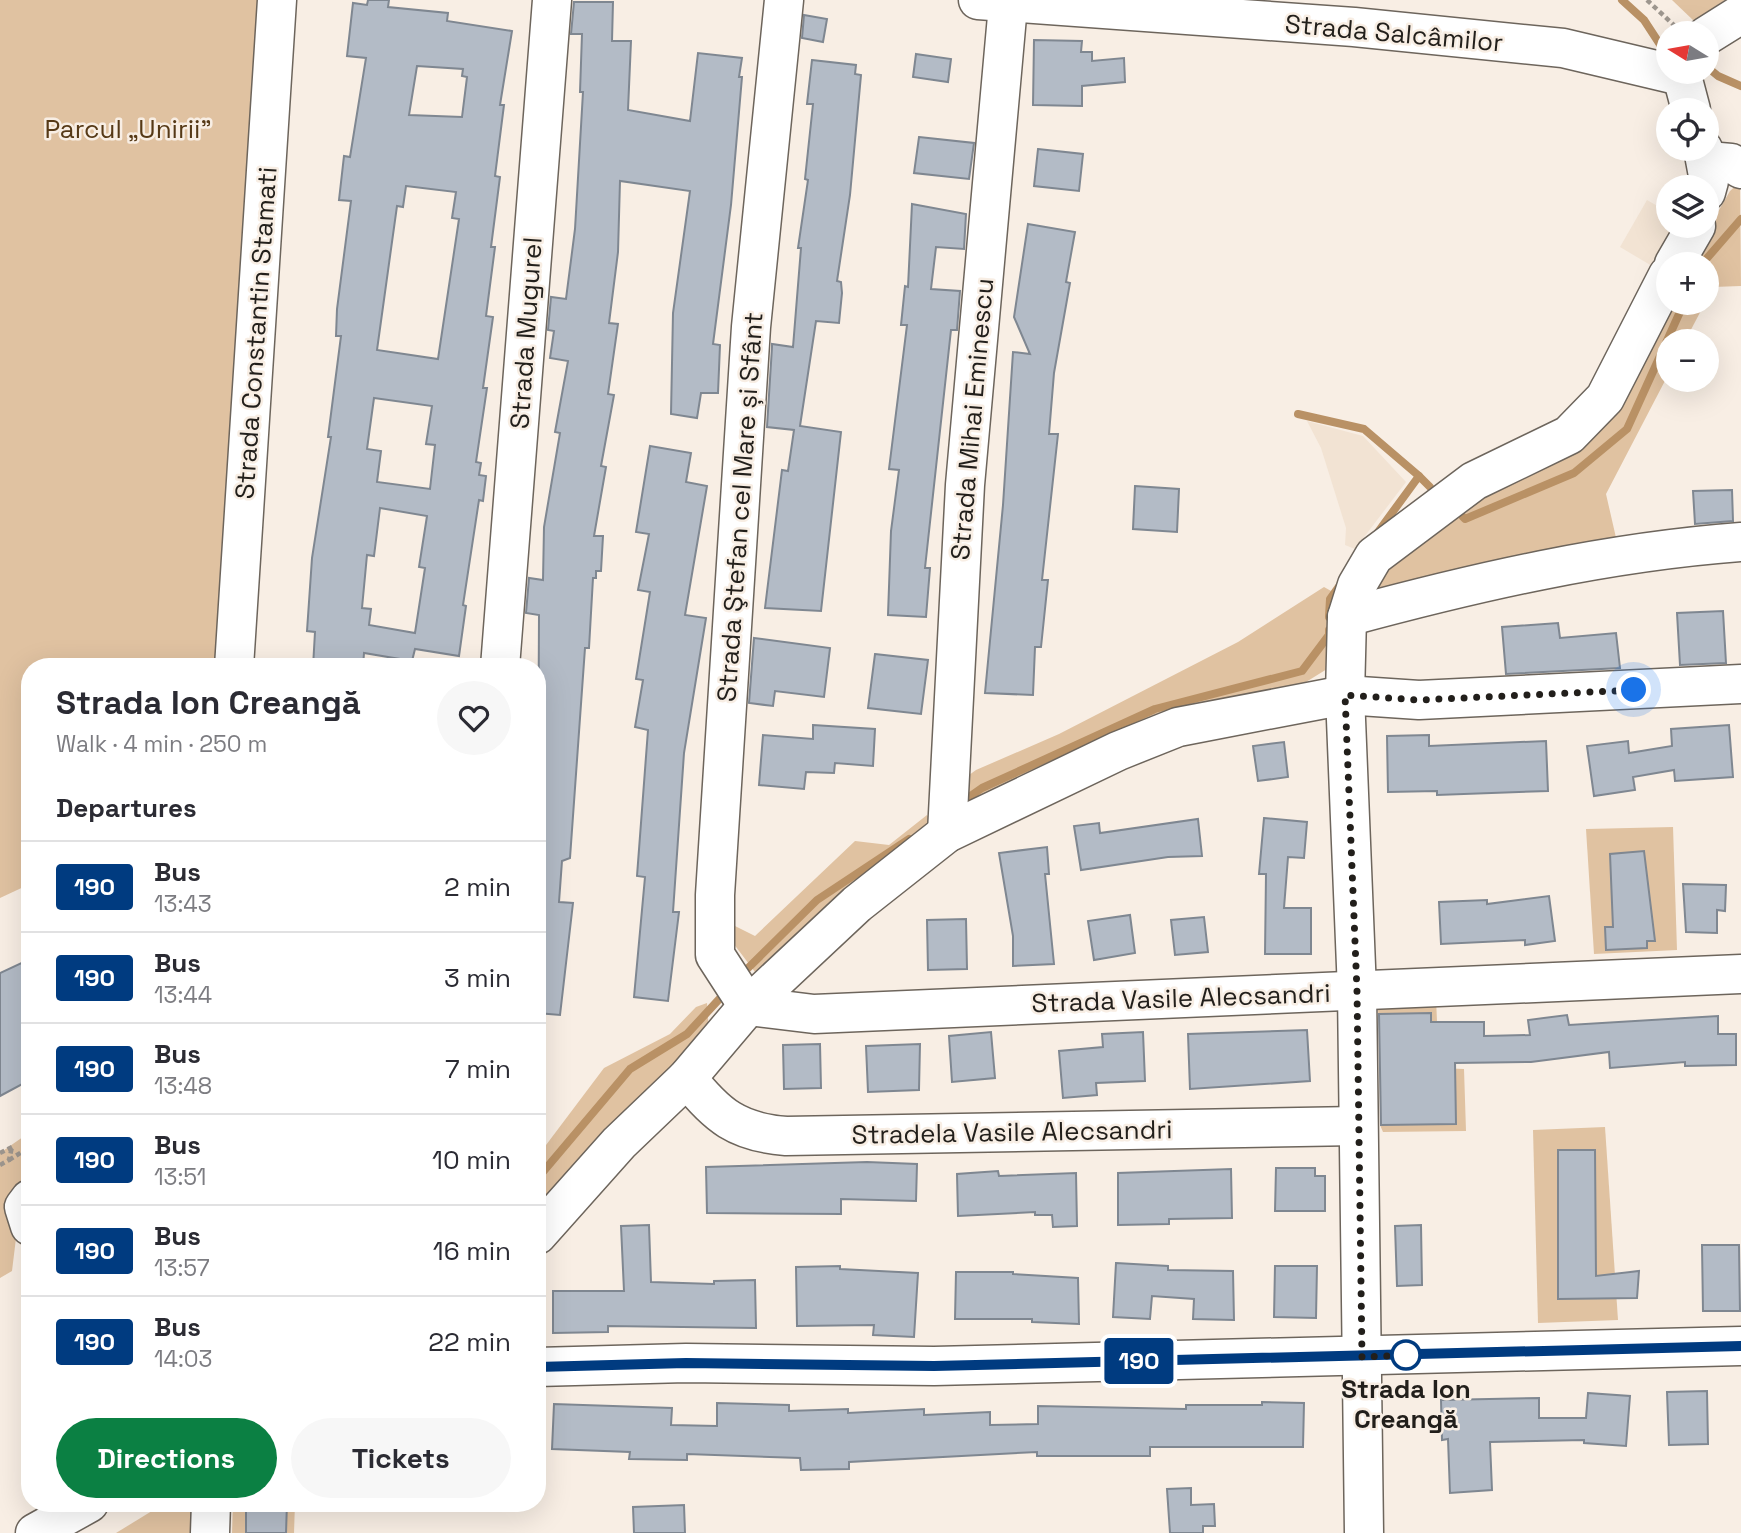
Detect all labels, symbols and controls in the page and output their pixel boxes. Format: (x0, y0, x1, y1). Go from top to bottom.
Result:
street label: Strada Salcâmilor (1283, 7, 1505, 59)
north arrow (1656, 21, 1718, 84)
map controls (1656, 21, 1719, 392)
button: locate (1656, 98, 1719, 161)
park label: Parcul „Unirii” (44, 112, 212, 146)
street label: Strada Constantin Stamati (227, 166, 285, 500)
button: layers (1656, 175, 1719, 238)
street label: Strada Mugurel (502, 236, 550, 430)
button: + (1656, 252, 1719, 315)
street label: Strada Mihai Eminescu (943, 277, 1001, 561)
street label: Strada Ştefan cel Mare și Sfânt (709, 311, 771, 703)
button: − (1656, 329, 1719, 392)
your location (1616, 672, 1651, 707)
button: heart (437, 681, 511, 755)
text: Strada Ion Creangă (56, 682, 361, 724)
text: Walk · 4 min · 250 m (56, 729, 267, 759)
text: Departures (56, 791, 197, 825)
text: Bus (154, 855, 201, 889)
text: 2 min (444, 870, 511, 904)
text: 190 (74, 871, 115, 902)
text: 13:43 (154, 889, 212, 919)
text: Bus (154, 946, 201, 980)
text: 3 min (444, 961, 511, 995)
text: 190 (74, 962, 115, 993)
street label: Strada Vasile Alecsandri (1031, 976, 1331, 1020)
text: 13:44 (154, 980, 212, 1010)
text: Bus (154, 1037, 201, 1071)
text: 7 min (445, 1052, 511, 1086)
text: 190 (74, 1053, 115, 1084)
text: 13:48 (154, 1071, 212, 1101)
street label: Stradela Vasile Alecsandri (851, 1112, 1173, 1152)
text: Bus (154, 1128, 201, 1162)
text: 10 min (432, 1143, 511, 1177)
text: 190 (74, 1144, 115, 1175)
text: 13:51 (154, 1162, 206, 1192)
text: Bus (154, 1219, 201, 1253)
text: 16 min (433, 1234, 511, 1268)
text: 190 (74, 1235, 115, 1266)
text: 13:57 (154, 1253, 210, 1283)
text: Bus (154, 1310, 201, 1344)
text: 22 min (428, 1325, 511, 1359)
text: 190 (74, 1326, 115, 1357)
line badge: 190 (1099, 1338, 1179, 1384)
marker: Strada Ion Creangă (1391, 1340, 1421, 1370)
text: 14:03 (154, 1344, 212, 1374)
text: 190 (1118, 1345, 1160, 1376)
place label: Strada Ion Creangă (1341, 1372, 1471, 1436)
button: Directions (56, 1418, 277, 1498)
button: Tickets (291, 1418, 511, 1498)

